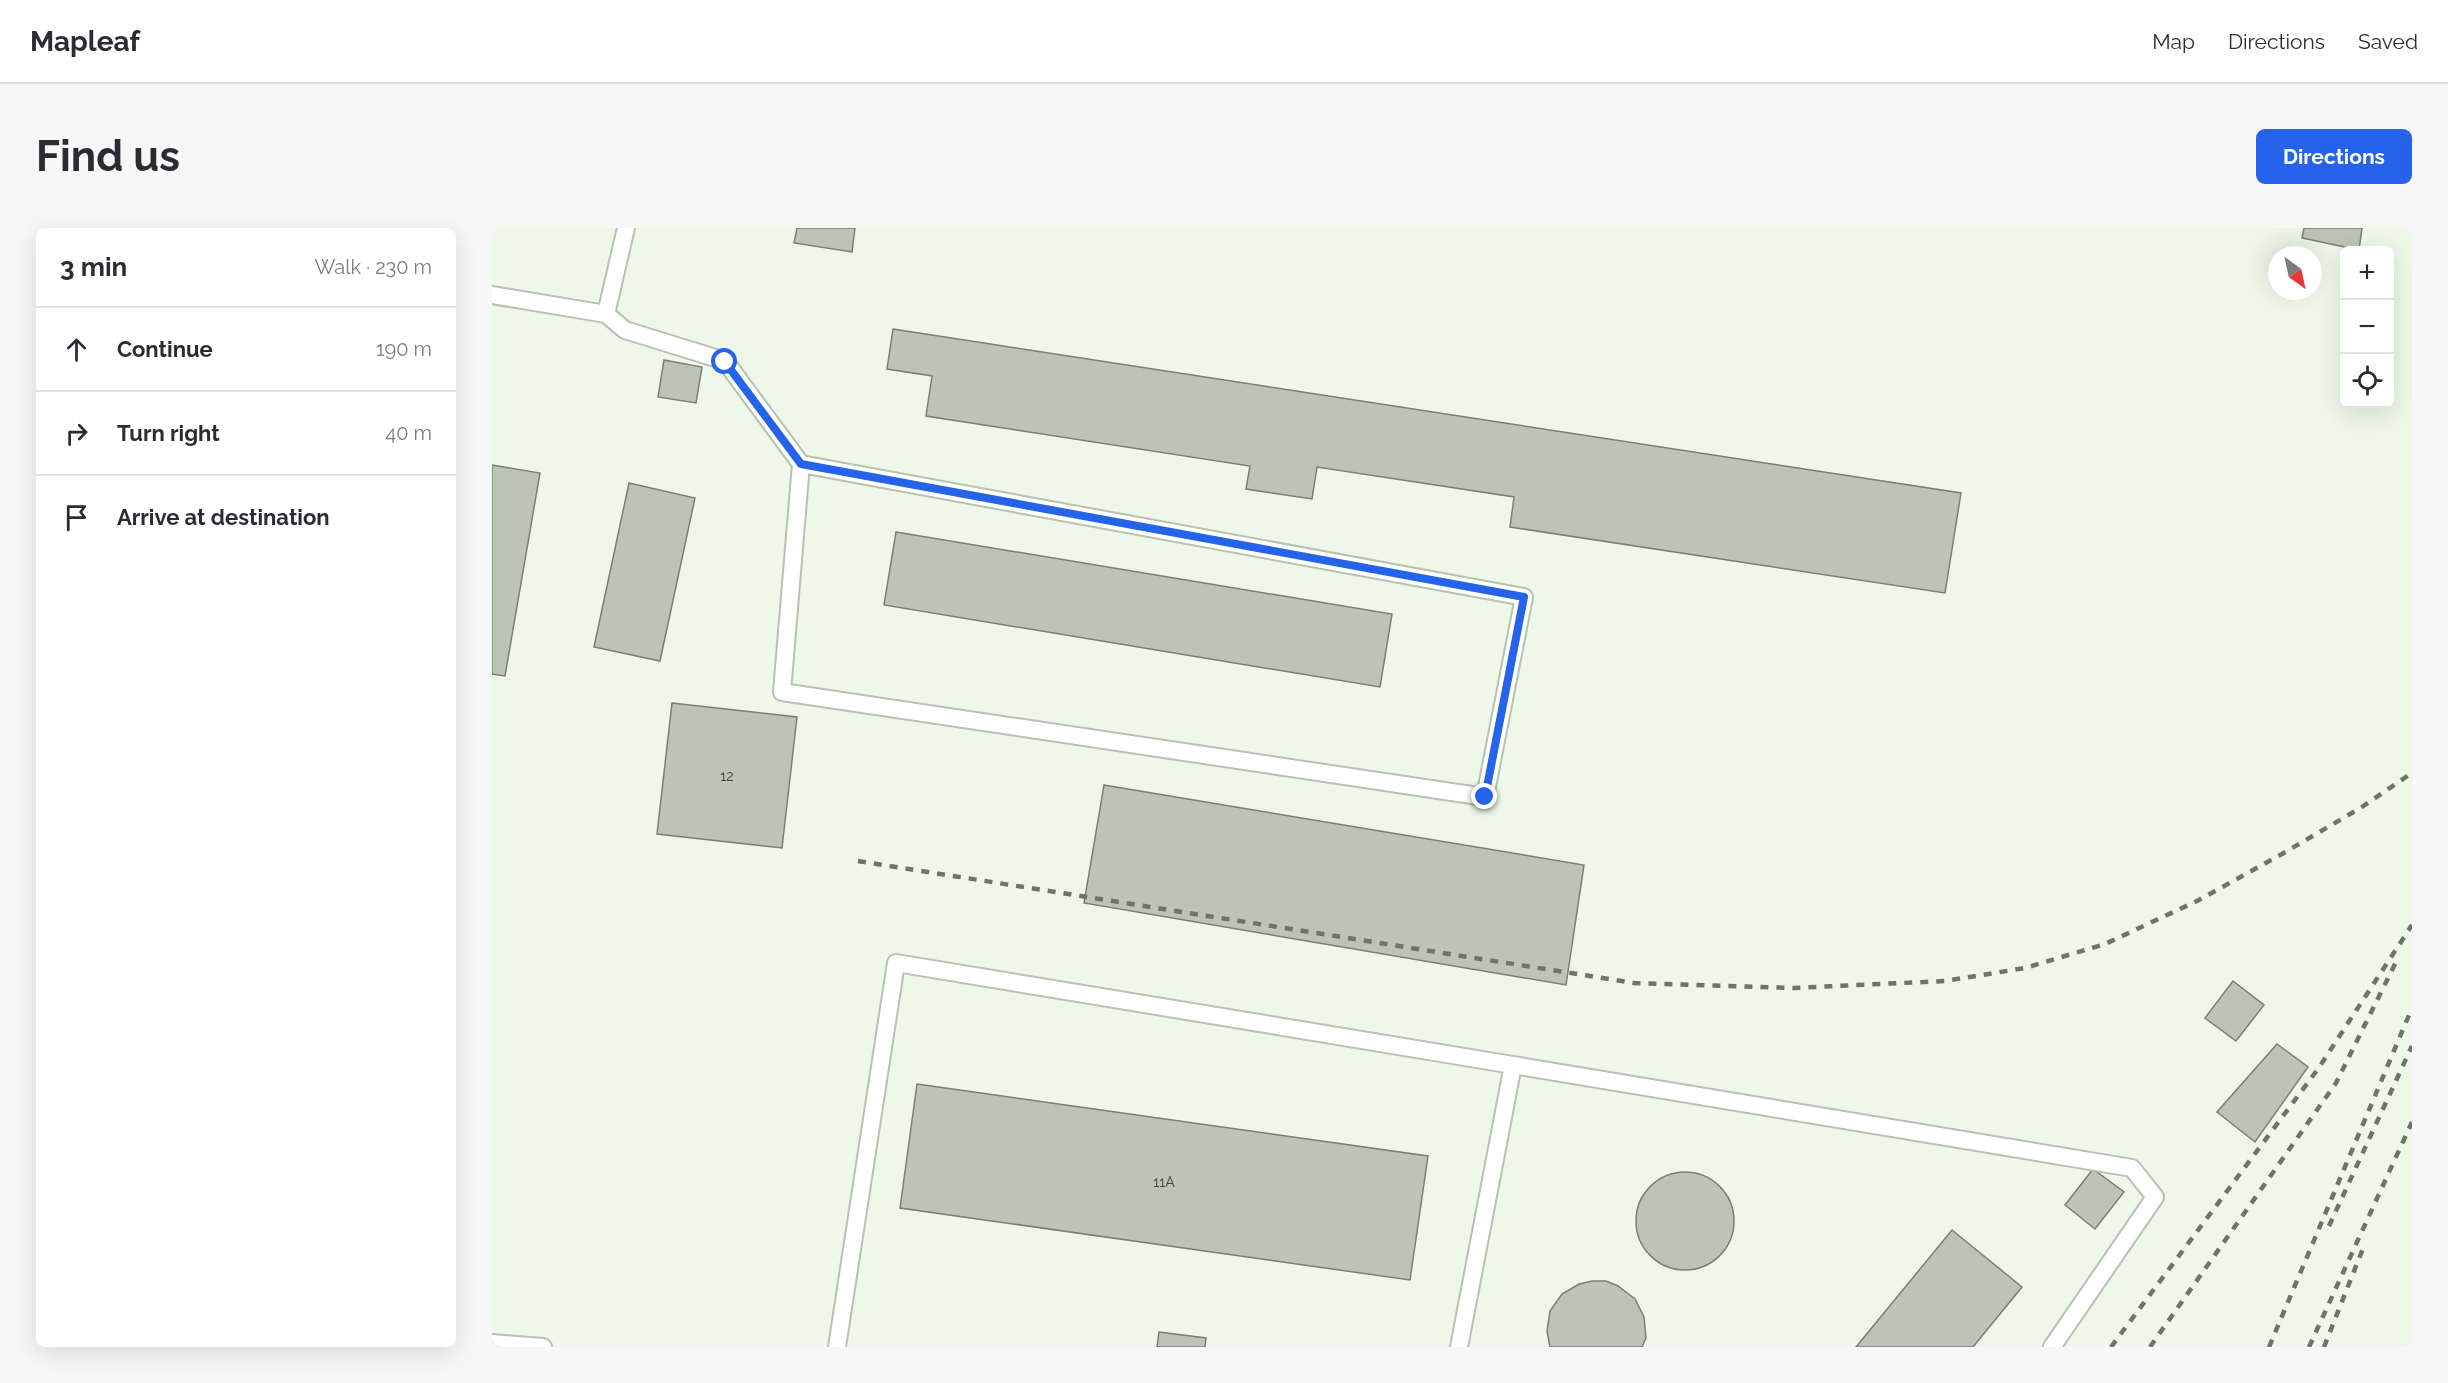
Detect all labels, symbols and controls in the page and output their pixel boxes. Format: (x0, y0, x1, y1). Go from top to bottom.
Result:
text: Mapleaf (30, 25, 140, 58)
text: Map (2152, 29, 2195, 54)
text: Directions (2228, 29, 2325, 54)
text: Saved (2358, 29, 2418, 54)
button: Directions (2256, 129, 2412, 184)
text: Find us (36, 132, 180, 181)
north arrow (2268, 246, 2322, 300)
map controls (2340, 246, 2394, 408)
button: + (2340, 246, 2394, 300)
text: 3 min (60, 252, 127, 282)
text: Walk · 230 m (314, 255, 432, 279)
button: − (2340, 300, 2394, 354)
icon: ahead (60, 333, 93, 366)
text: Continue (117, 336, 213, 362)
text: 190 m (376, 337, 432, 361)
route start (711, 348, 737, 374)
button: locate (2340, 354, 2394, 408)
icon: right (60, 417, 93, 450)
text: Turn right (117, 420, 220, 446)
text: 40 m (385, 421, 432, 445)
icon: arrive (60, 501, 93, 534)
text: Arrive at destination (117, 504, 330, 530)
house number: 12 (720, 768, 734, 784)
route end (1471, 783, 1497, 809)
house number: 11А (1153, 1174, 1175, 1190)

